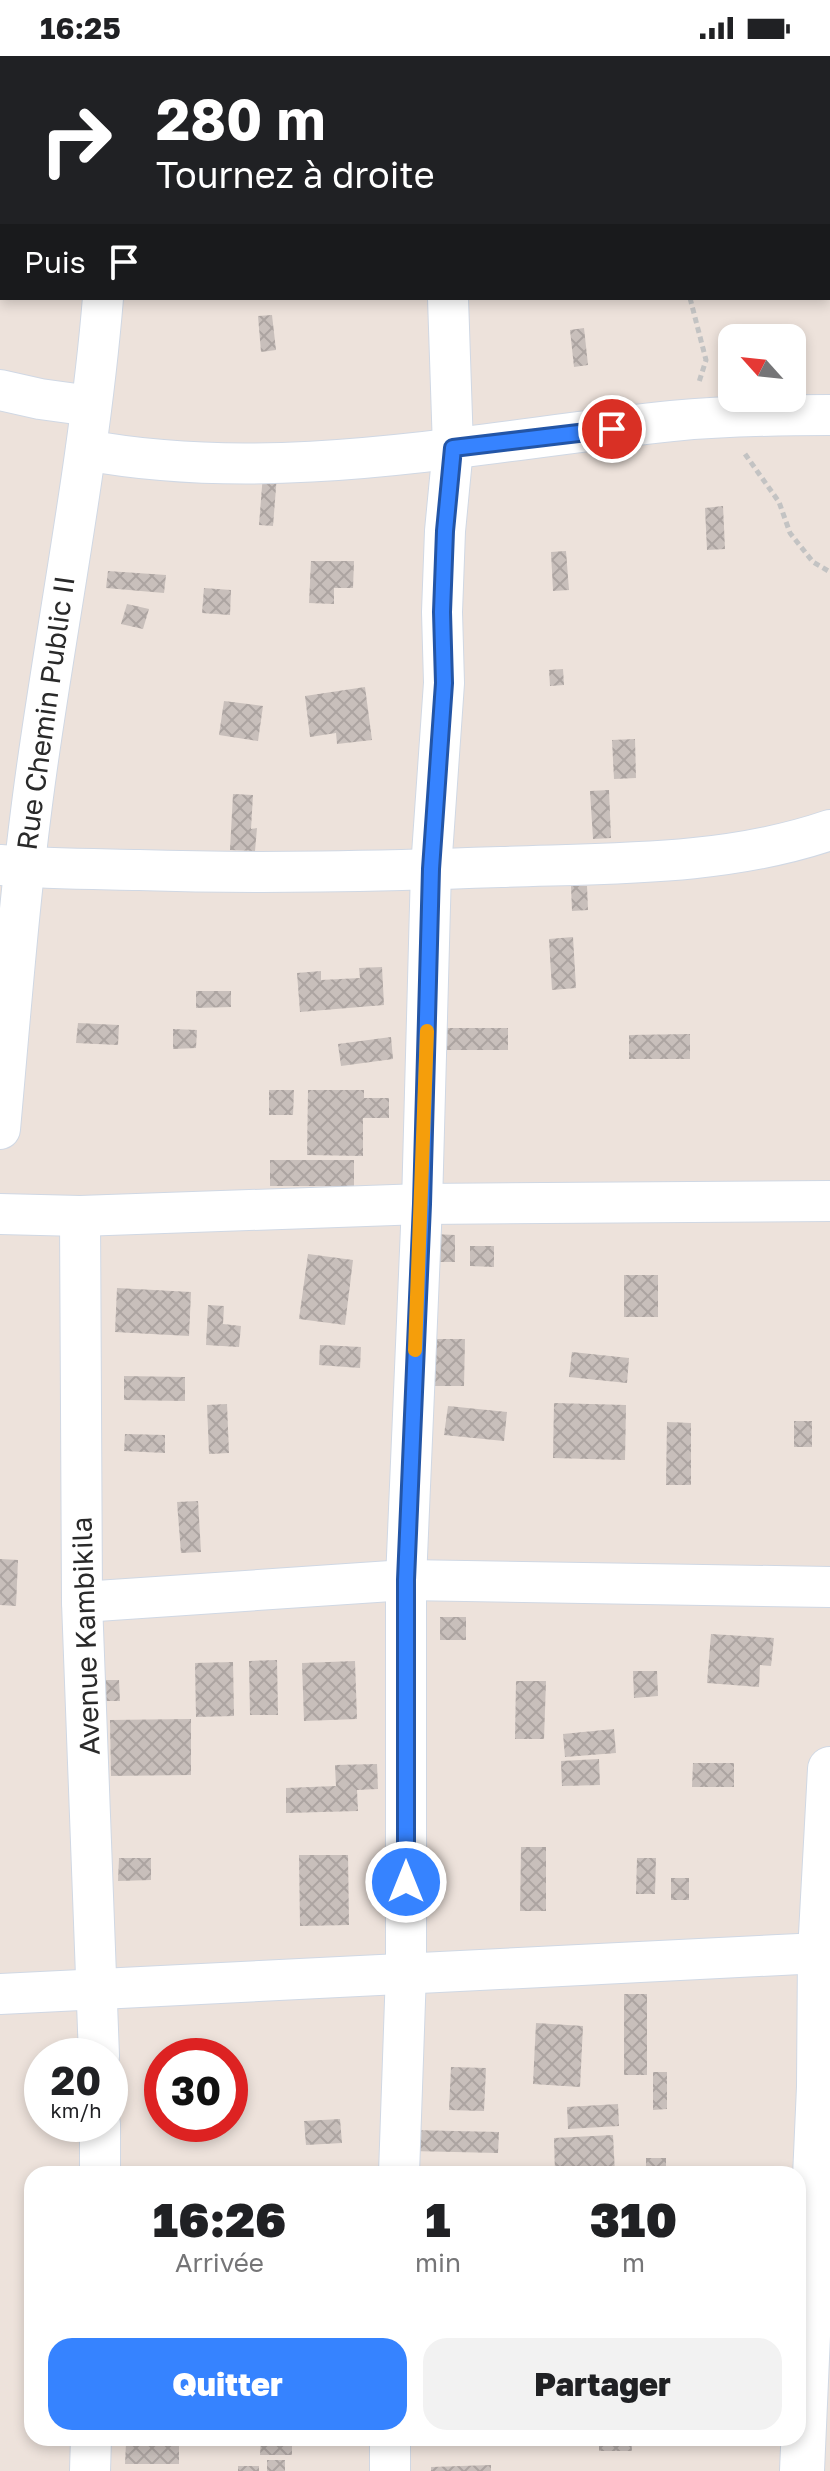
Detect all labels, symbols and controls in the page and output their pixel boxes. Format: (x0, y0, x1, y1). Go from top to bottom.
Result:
text: 16:25 (40, 10, 121, 46)
text: 280 m (156, 85, 325, 152)
icon: right (24, 88, 128, 192)
text: Tournez à droite (156, 153, 435, 196)
icon: arrive (102, 240, 146, 284)
text: Puis (24, 244, 86, 280)
north arrow (718, 324, 806, 412)
map controls (718, 324, 806, 412)
pin (578, 395, 646, 463)
icon: arrive (590, 407, 634, 451)
street label: Rue Chemin Public II (9, 574, 81, 852)
street label: Avenue Kambikila (64, 1516, 106, 1756)
position arrow (364, 1840, 448, 1924)
speed limit sign: 30 (144, 2038, 248, 2142)
text: 20 (51, 2056, 101, 2104)
text: km/h (51, 2098, 101, 2122)
text: 16:26 (153, 2190, 286, 2248)
text: 1 (425, 2190, 451, 2248)
text: 310 (590, 2190, 677, 2248)
text: Arrivée (175, 2247, 264, 2278)
text: min (415, 2247, 461, 2278)
text: m (622, 2247, 645, 2278)
button: Quitter (48, 2338, 407, 2430)
button: Partager (423, 2338, 782, 2430)

